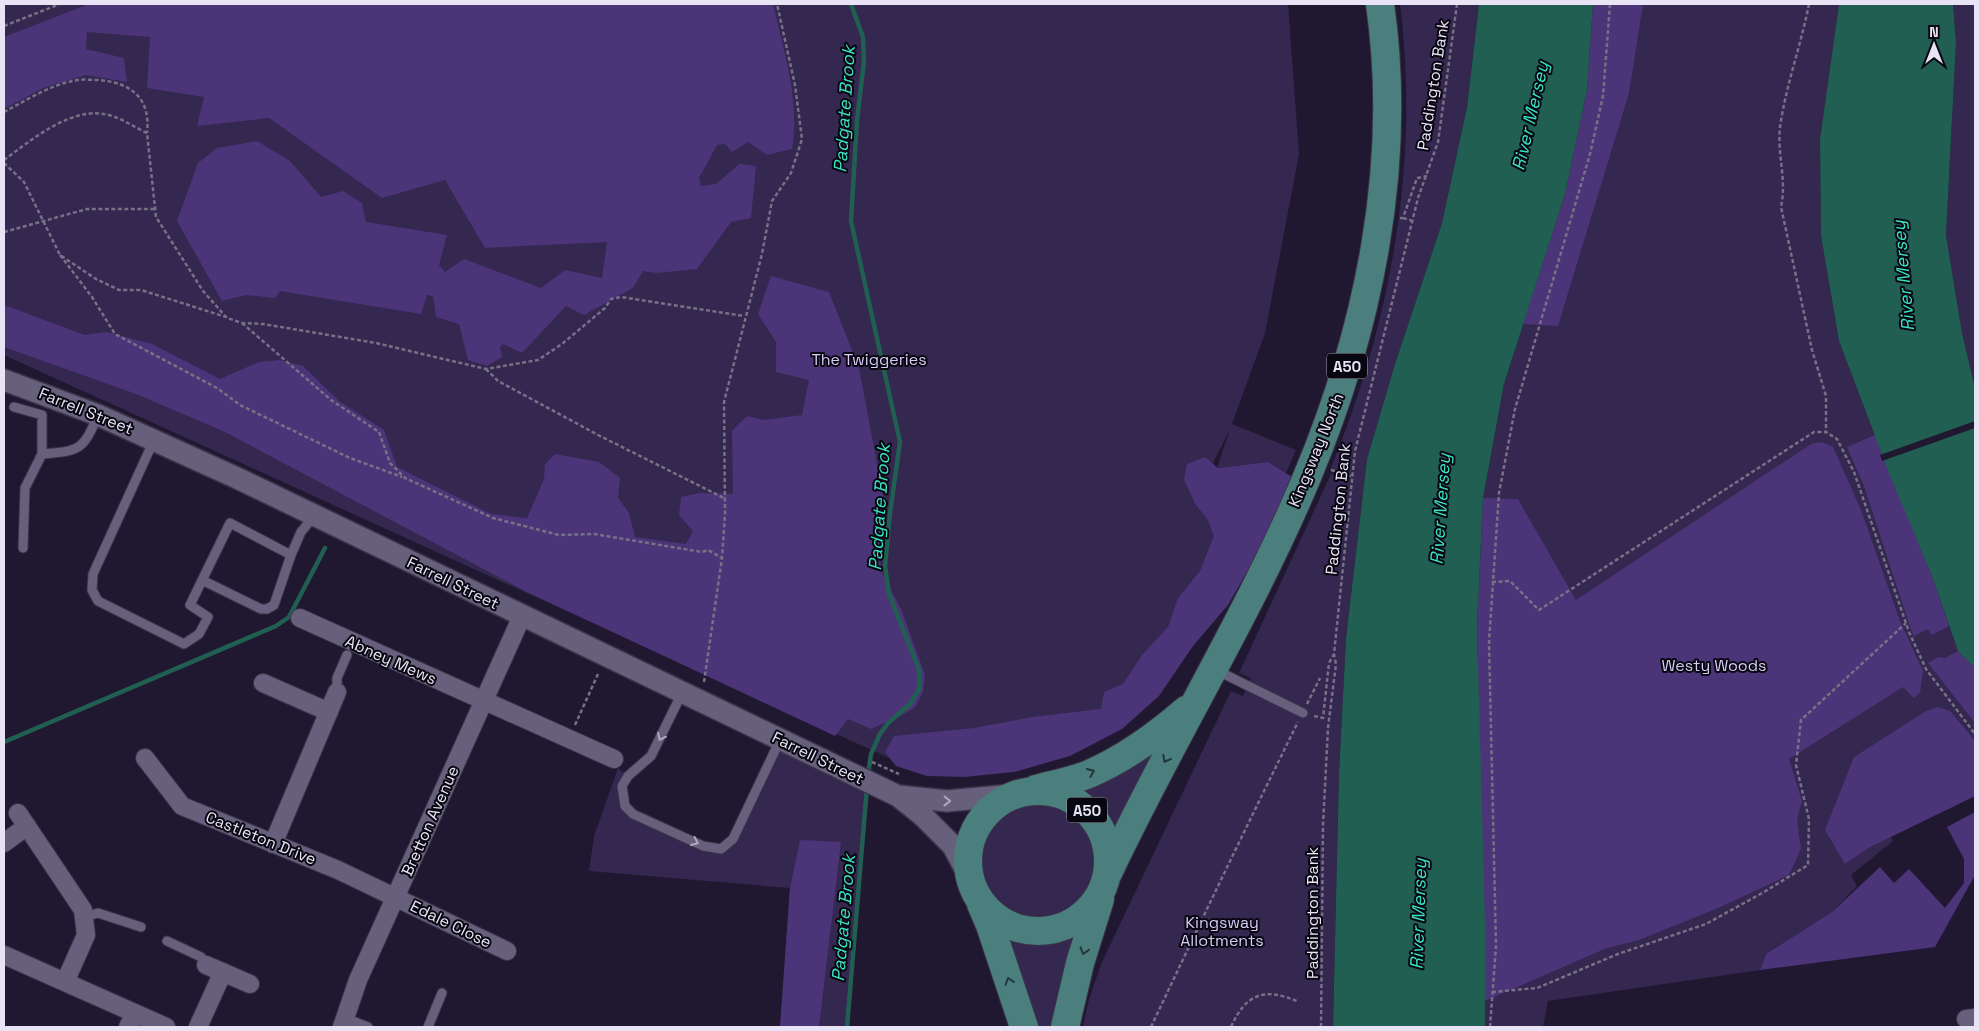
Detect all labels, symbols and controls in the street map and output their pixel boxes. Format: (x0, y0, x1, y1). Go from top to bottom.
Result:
street label: Paddington Bank (1412, 18, 1454, 152)
north arrow (1909, 20, 1959, 70)
text: N (1929, 23, 1939, 41)
water label: Padgate Brook (828, 42, 860, 173)
water label: River Mersey (1506, 58, 1554, 173)
water label: River Mersey (1887, 219, 1919, 332)
park label: The Twiggeries (811, 349, 927, 370)
road number: A50 (1327, 354, 1367, 378)
street label: Farrell Street (36, 383, 136, 439)
street label: Kingsway North (1284, 390, 1348, 510)
water label: Padgate Brook (863, 440, 895, 571)
street label: Paddington Bank (1321, 442, 1355, 576)
water label: River Mersey (1425, 452, 1455, 565)
street label: Farrell Street (404, 552, 502, 614)
street label: Abney Mews (342, 630, 440, 690)
park label: Westy Woods (1662, 655, 1766, 676)
street label: Farrell Street (769, 727, 867, 789)
one-way arrow (657, 732, 667, 741)
one-way arrow (1162, 754, 1172, 763)
street label: Bretton Avenue (396, 763, 464, 879)
one-way arrow (1086, 768, 1095, 779)
one-way arrow (943, 796, 951, 806)
road number: A50 (1067, 798, 1107, 822)
street label: Castleton Drive (203, 806, 319, 870)
one-way arrow (690, 836, 699, 846)
street label: Paddington Bank (1302, 847, 1323, 979)
water label: Padgate Brook (826, 851, 860, 982)
water label: River Mersey (1405, 857, 1431, 970)
street label: Edale Close (407, 895, 495, 953)
park label: Kingsway Allotments (1180, 912, 1264, 951)
one-way arrow (1080, 947, 1090, 955)
one-way arrow (1004, 977, 1014, 985)

